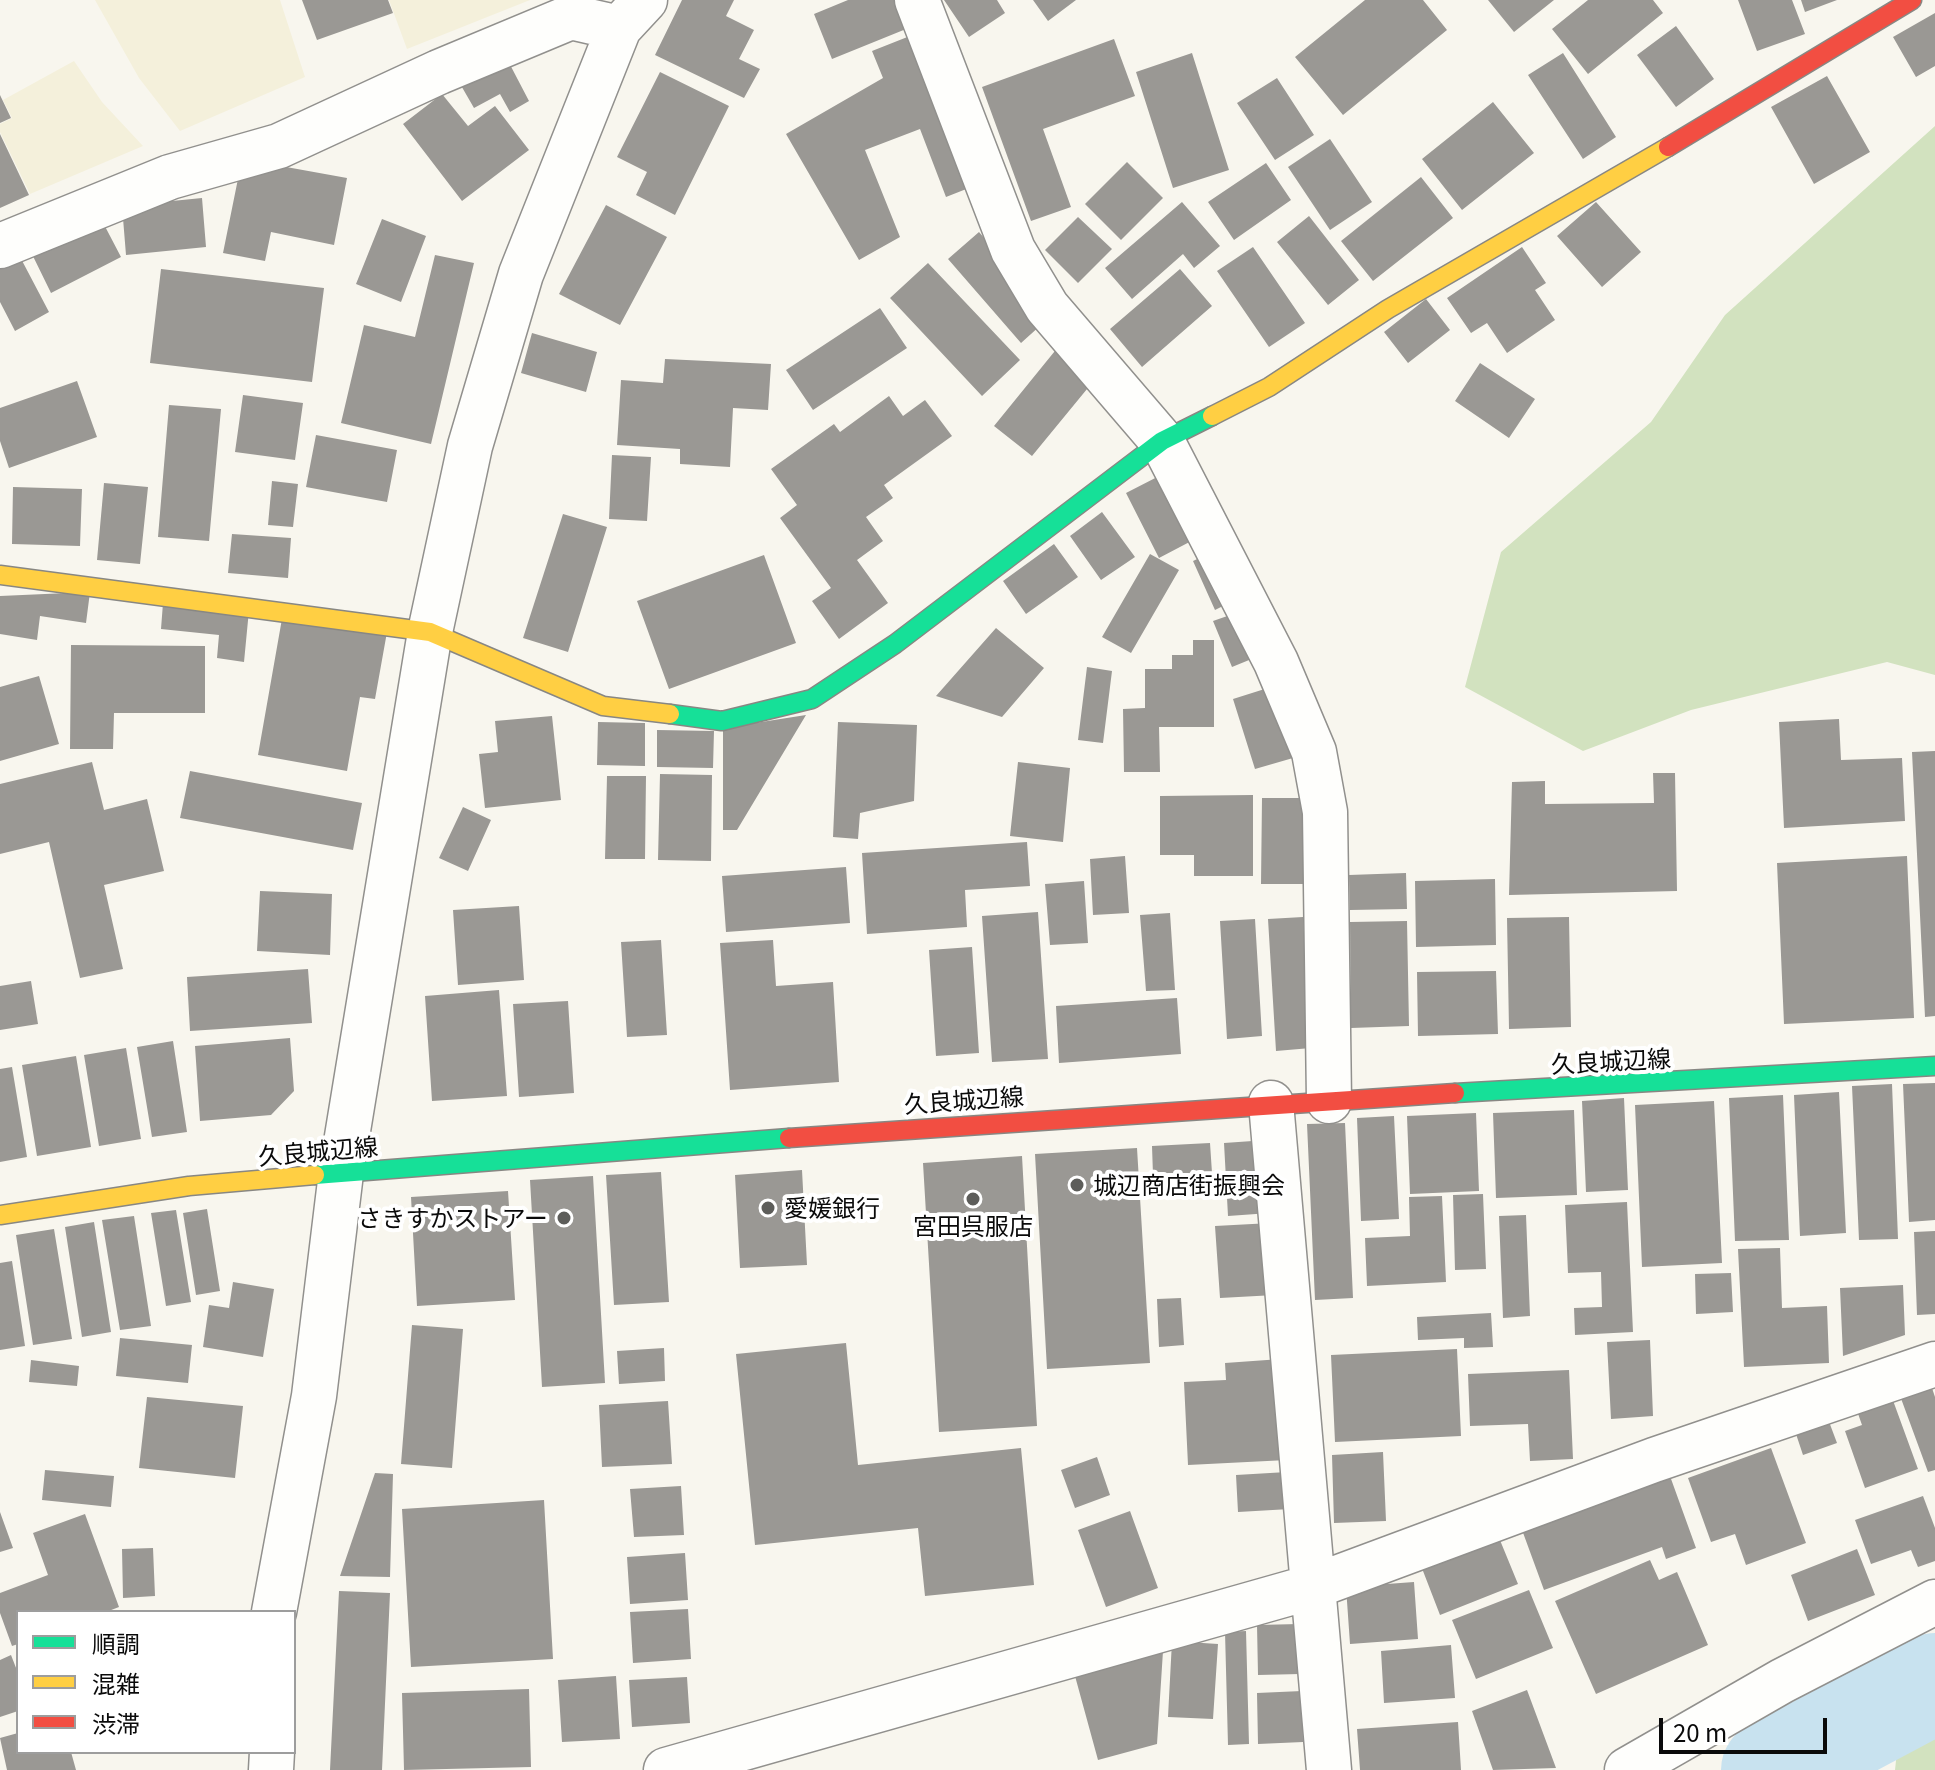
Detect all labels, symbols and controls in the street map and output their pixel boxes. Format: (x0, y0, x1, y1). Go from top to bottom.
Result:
street label: 久良城辺線 (1550, 1043, 1672, 1079)
street label: 久良城辺線 (903, 1081, 1025, 1119)
street label: 久良城辺線 (257, 1131, 379, 1171)
place label: 城辺商店街振興会 (1093, 1171, 1285, 1199)
marker: 城辺商店街振興会 (1068, 1176, 1086, 1194)
marker: 宮田呉服店 (964, 1190, 982, 1208)
place label: 愛媛銀行 (784, 1194, 880, 1222)
marker: 愛媛銀行 (759, 1199, 777, 1217)
place label: さきすかストアー (357, 1204, 548, 1232)
marker: さきすかストアー (555, 1209, 573, 1227)
place label: 宮田呉服店 (913, 1212, 1033, 1240)
legend (16, 1610, 296, 1754)
text: 順調 (92, 1625, 140, 1660)
text: 混雑 (92, 1665, 140, 1700)
scale bar (1663, 1702, 1831, 1752)
text: 渋滞 (92, 1705, 140, 1740)
text: 20 m (1673, 1714, 1727, 1749)

